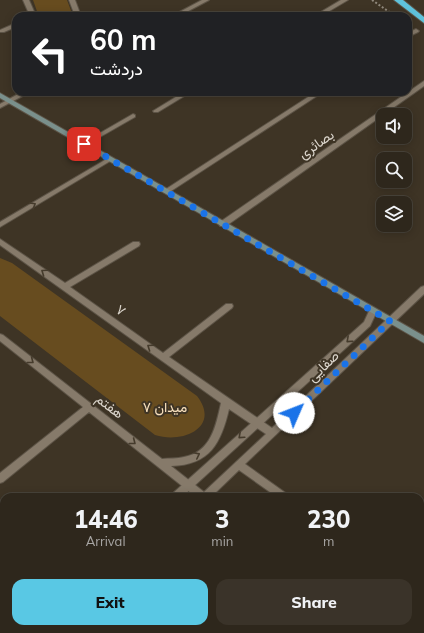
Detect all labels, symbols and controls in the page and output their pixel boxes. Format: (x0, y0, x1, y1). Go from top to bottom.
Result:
text: 60 m (90, 22, 156, 57)
icon: left (24, 28, 76, 80)
text: دردشت (90, 57, 143, 80)
map controls (376, 108, 412, 232)
button: sound (376, 108, 412, 144)
street label: بصائری (295, 125, 337, 163)
pin (67, 127, 101, 161)
icon: arrive (73, 133, 95, 155)
button: search (376, 152, 412, 188)
button: layers (376, 196, 412, 232)
one-way arrow (29, 202, 36, 210)
one-way arrow (41, 270, 48, 277)
street label: ۷ (112, 300, 130, 320)
one-way arrow (346, 336, 353, 343)
one-way arrow (147, 344, 154, 352)
street label: صفایی (303, 346, 343, 386)
one-way arrow (26, 356, 33, 363)
street label: هفتم (92, 389, 128, 423)
position arrow (273, 392, 315, 434)
park label: میدان ۷ (143, 398, 187, 416)
one-way arrow (238, 431, 246, 439)
one-way arrow (128, 437, 135, 444)
one-way arrow (193, 453, 201, 460)
text: 14:46 (74, 504, 138, 534)
text: 3 (215, 504, 230, 534)
text: 230 (307, 504, 350, 534)
text: Arrival (86, 533, 126, 549)
text: min (211, 533, 233, 549)
text: m (323, 533, 334, 549)
button: Exit (12, 579, 208, 625)
button: Share (216, 579, 412, 625)

